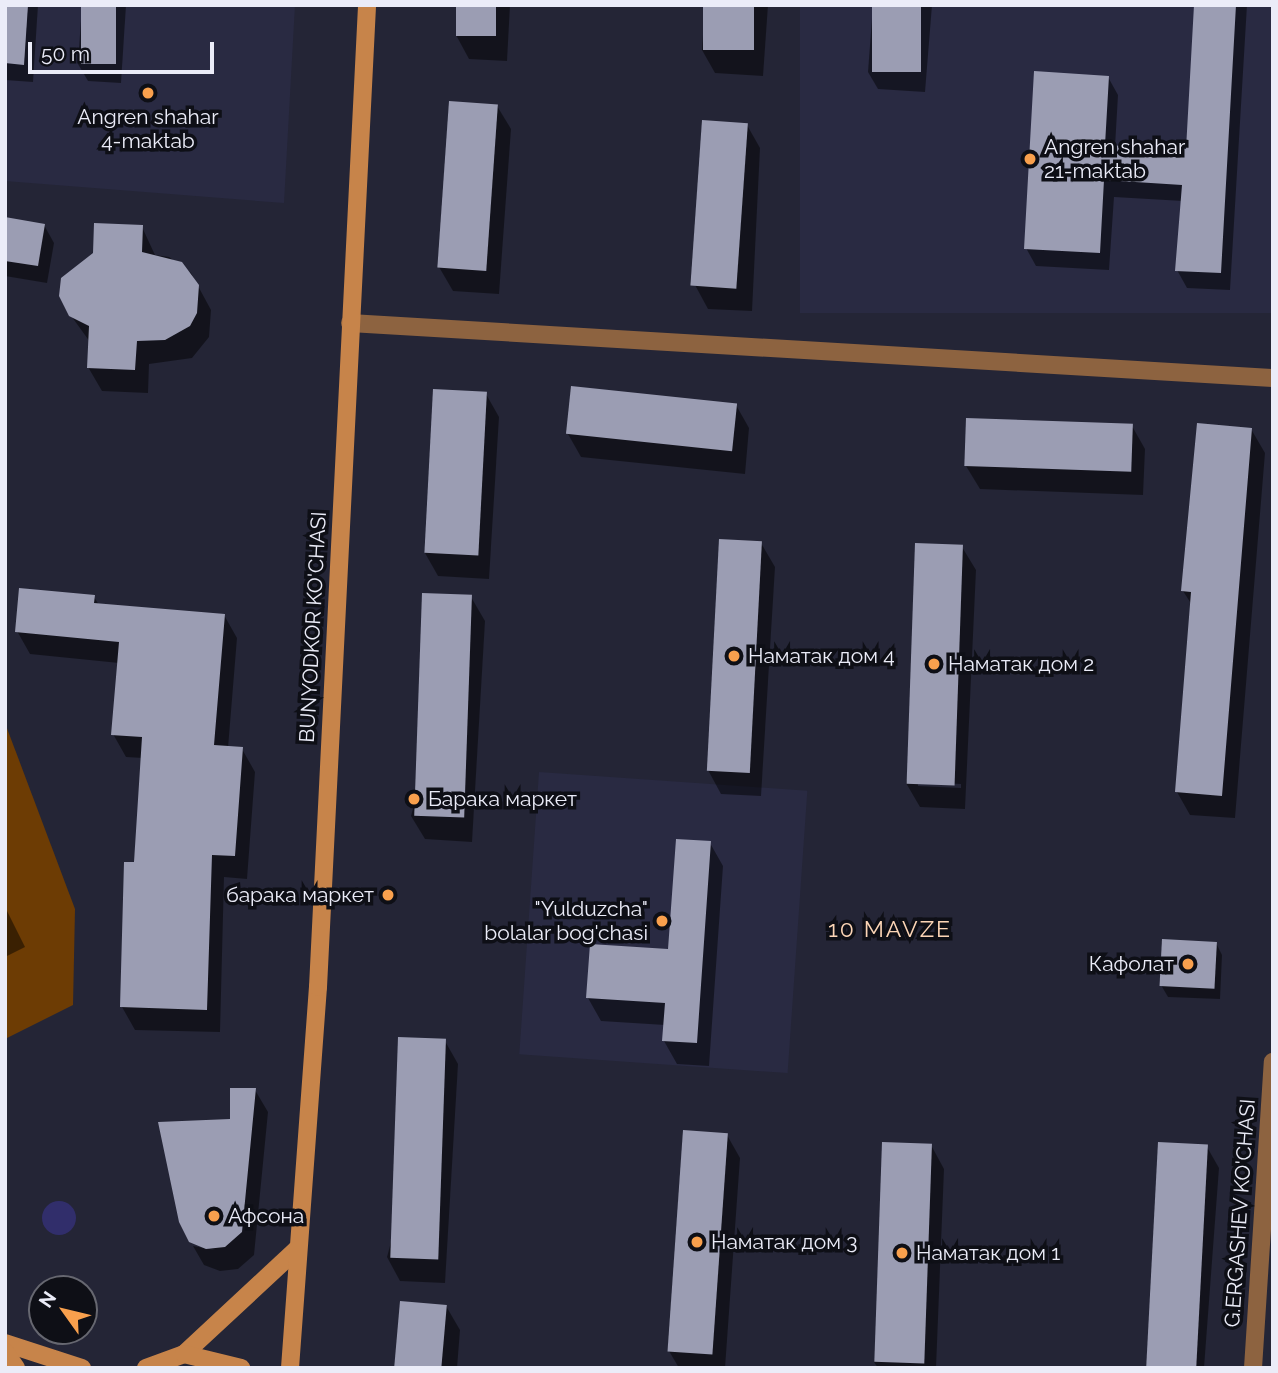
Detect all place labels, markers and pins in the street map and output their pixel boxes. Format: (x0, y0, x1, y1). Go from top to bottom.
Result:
marker: Angren shahar 4-maktab (140, 85, 156, 101)
place label: Angren shahar 4-maktab (77, 104, 219, 154)
place label: Angren shahar 21-maktab (1044, 134, 1185, 184)
marker: Angren shahar 21-maktab (1022, 151, 1038, 167)
place label: Наматак дом 4 (748, 643, 895, 669)
marker: Наматак дом 4 (726, 648, 742, 664)
place label: Наматак дом 2 (948, 651, 1094, 677)
marker: Наматак дом 2 (926, 656, 942, 672)
place label: Барака маркет (428, 786, 577, 812)
marker: Барака маркет (406, 791, 422, 807)
place label: барака маркет (226, 882, 374, 908)
marker: барака маркет (380, 887, 396, 903)
place label: "Yulduzcha" bolalar bog'chasi (484, 896, 648, 946)
marker: "Yulduzcha" bolalar bog'chasi (654, 913, 670, 929)
place label: Кафолат (1089, 951, 1174, 977)
marker: Кафолат (1180, 956, 1196, 972)
place label: Афсона (228, 1203, 304, 1229)
marker: Афсона (206, 1208, 222, 1224)
place label: Наматак дом 3 (711, 1229, 857, 1255)
marker: Наматак дом 3 (689, 1234, 705, 1250)
place label: Наматак дом 1 (916, 1240, 1060, 1266)
marker: Наматак дом 1 (894, 1245, 910, 1261)

